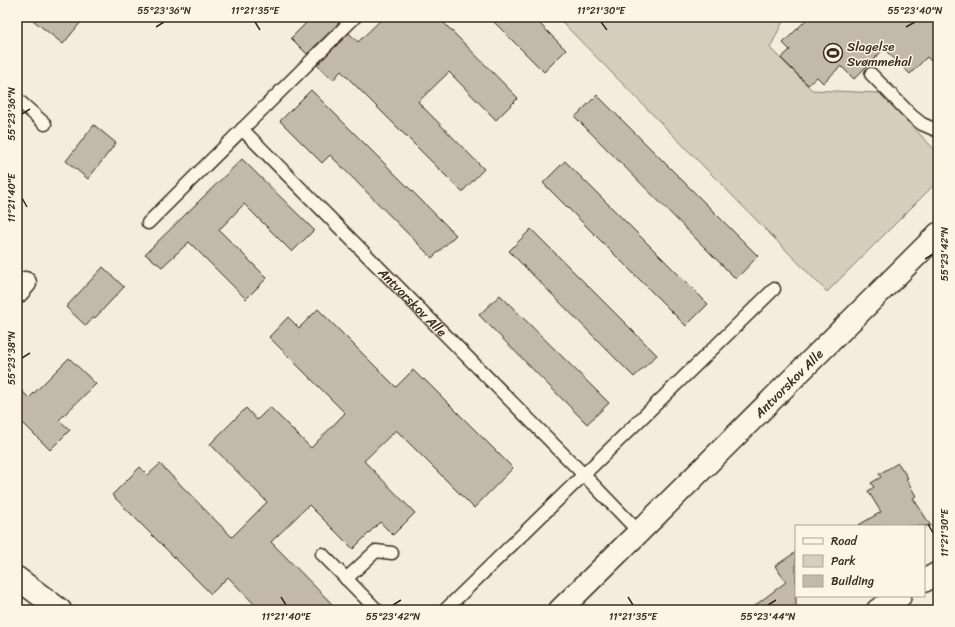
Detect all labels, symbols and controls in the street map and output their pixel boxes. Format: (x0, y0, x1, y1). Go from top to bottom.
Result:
text: 55°23'36"N (137, 2, 191, 20)
text: 11°21'35"E (231, 2, 280, 20)
text: 11°21'30"E (577, 2, 627, 20)
text: 55°23'40"N (887, 2, 943, 20)
place label: Slagelse Svømmehal (847, 35, 912, 73)
sports icon: Slagelse Svømmehal (822, 42, 844, 64)
text: 55°23'36"N (3, 87, 21, 141)
text: 11°21'40"E (3, 172, 21, 222)
text: 55°23'42"N (936, 227, 954, 281)
street label: Antvorskov Alle (372, 261, 452, 342)
text: 55°23'38"N (3, 331, 21, 385)
street label: Antvorskov Alle (748, 343, 829, 424)
text: 11°21'30"E (936, 507, 954, 557)
legend (795, 525, 925, 597)
text: Road (831, 530, 858, 552)
text: Park (831, 550, 856, 572)
text: Building (831, 570, 874, 592)
text: 11°21'40"E (262, 608, 312, 626)
text: 55°23'42"N (366, 608, 420, 626)
text: 11°21'35"E (609, 608, 658, 626)
text: 55°23'44"N (740, 608, 796, 626)

